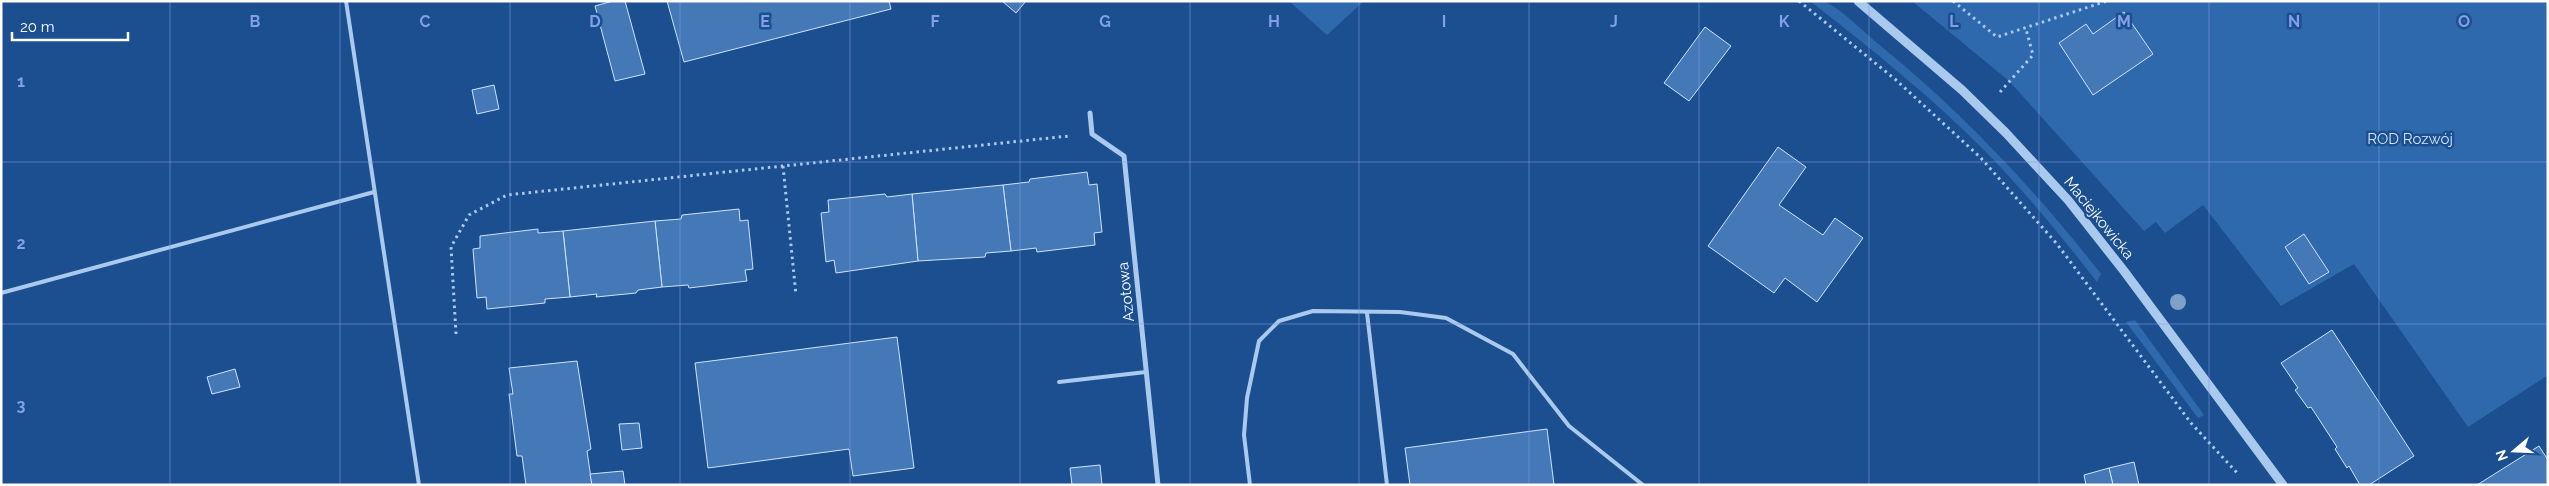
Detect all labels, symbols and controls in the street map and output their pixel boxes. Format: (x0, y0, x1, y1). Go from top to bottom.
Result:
scale bar (12, 10, 129, 42)
text: B (250, 12, 261, 31)
text: C (420, 12, 431, 31)
text: D (589, 12, 601, 31)
text: E (760, 12, 770, 31)
text: F (930, 12, 940, 31)
text: G (1099, 12, 1111, 31)
text: H (1268, 12, 1280, 31)
text: I (1442, 12, 1446, 31)
text: J (1610, 12, 1618, 31)
text: K (1779, 12, 1790, 31)
text: L (1949, 12, 1959, 31)
text: M (2117, 12, 2131, 31)
text: N (2288, 12, 2300, 31)
text: O (2458, 12, 2470, 31)
text: 20 m (20, 18, 55, 36)
text: 1 (17, 72, 25, 91)
park label: ROD Rozwój (2367, 130, 2453, 148)
street label: Maciejkowicka (2060, 173, 2138, 263)
text: 2 (16, 234, 26, 253)
street label: Azotowa (1114, 261, 1138, 323)
text: 3 (17, 396, 26, 415)
north arrow (2489, 426, 2539, 476)
text: N (2492, 448, 2511, 463)

